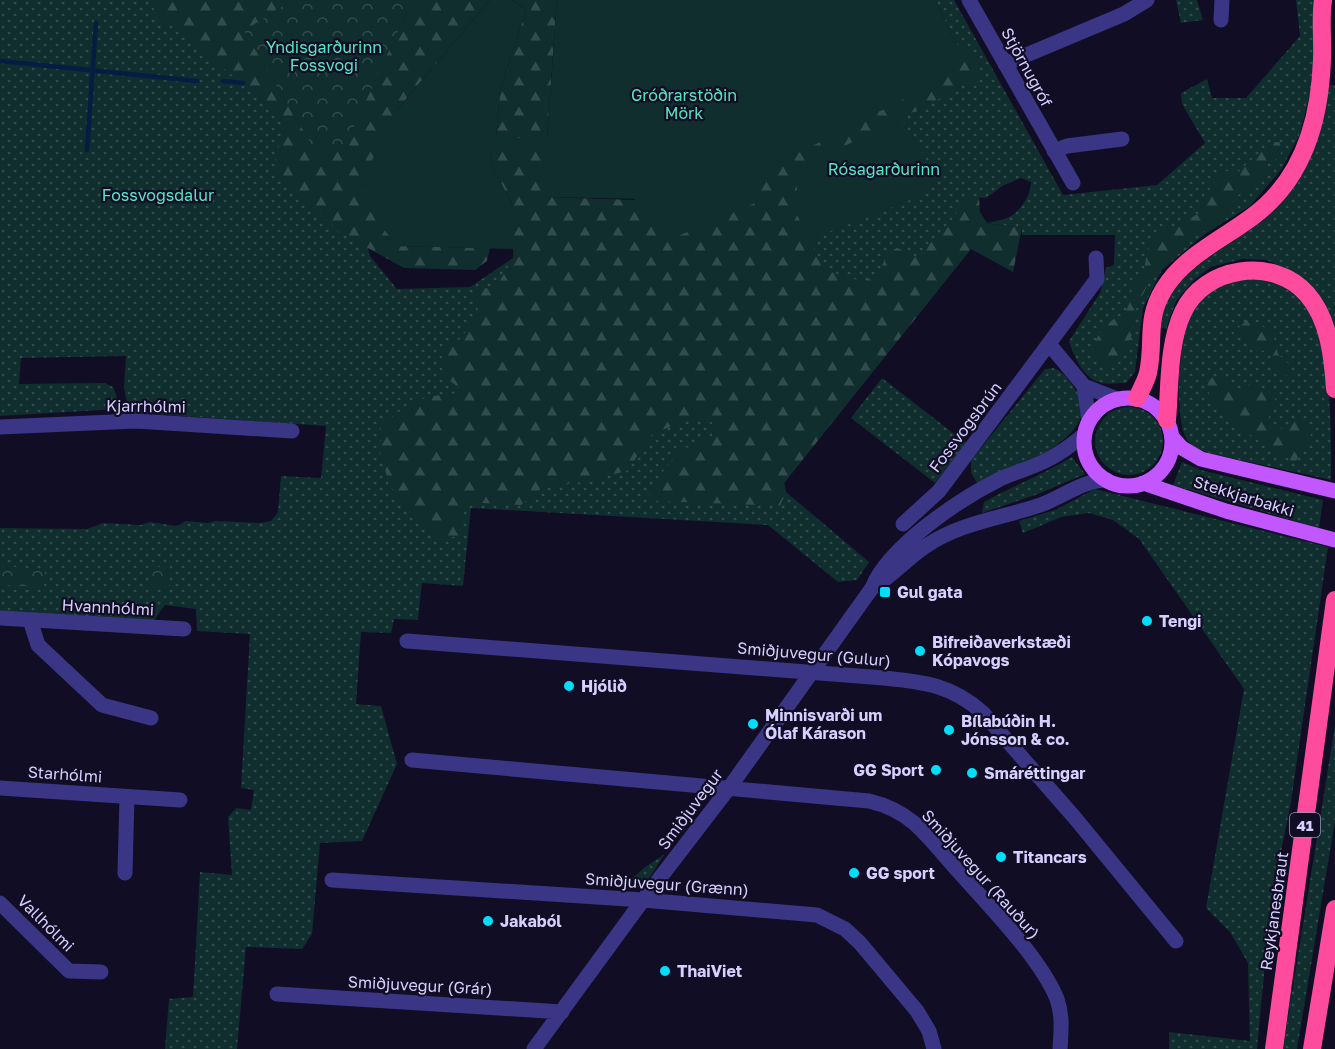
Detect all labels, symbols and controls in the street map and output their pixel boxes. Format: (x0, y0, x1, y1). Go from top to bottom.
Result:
street label: Stjörnugróf (997, 24, 1057, 110)
park label: Yndisgarðurinn Fossvogi (266, 37, 382, 75)
park label: Gróðrarstöðin Mörk (631, 85, 737, 123)
park label: Rósagarðurinn (828, 159, 940, 179)
park label: Fossvogsdalur (102, 185, 214, 205)
street label: Fossvogsbrún (924, 378, 1006, 476)
street label: Kjarrhólmi (106, 395, 186, 417)
street label: Stekkjarbakki (1191, 471, 1297, 521)
place label: Gul gata (897, 582, 962, 602)
marker: Gul gata (878, 585, 892, 599)
street label: Hvannhólmi (61, 595, 155, 619)
place label: Tengi (1159, 611, 1201, 631)
marker: Tengi (1140, 614, 1154, 628)
place label: Bifreiðaverkstæði Kópavogs (932, 632, 1071, 670)
street label: Smiðjuvegur (Gulur) (736, 637, 892, 671)
marker: Bifreiðaverkstæði Kópavogs (913, 644, 927, 658)
place label: Hjólið (581, 676, 627, 696)
marker: Hjólið (562, 679, 576, 693)
place label: Minnisvarði um Ólaf Kárason (765, 705, 882, 743)
place label: Bílabúðin H. Jónsson & co. (961, 711, 1070, 749)
marker: Minnisvarði um Ólaf Kárason (746, 717, 760, 731)
marker: Bílabúðin H. Jónsson & co. (942, 723, 956, 737)
place label: GG Sport (853, 760, 924, 780)
street label: Starhólmi (27, 761, 103, 787)
marker: GG Sport (929, 763, 943, 777)
place label: Smáréttingar (984, 763, 1085, 783)
street label: Smiðjuvegur (653, 765, 727, 853)
marker: Smáréttingar (965, 766, 979, 780)
street label: Smiðjuvegur (Rauður) (918, 805, 1044, 943)
road number: 41 (1290, 813, 1320, 837)
place label: Titancars (1013, 847, 1087, 867)
marker: Titancars (994, 850, 1008, 864)
street label: Reykjanesbraut (1256, 850, 1292, 972)
place label: GG sport (866, 863, 935, 883)
marker: GG sport (847, 866, 861, 880)
street label: Smiðjuvegur (Grænn) (584, 868, 750, 900)
street label: Vallhólmi (13, 890, 79, 956)
place label: Jakaból (500, 911, 562, 931)
marker: Jakaból (481, 914, 495, 928)
place label: ThaiViet (677, 961, 742, 981)
marker: ThaiViet (658, 964, 672, 978)
street label: Smiðjuvegur (Grár) (347, 971, 493, 999)

